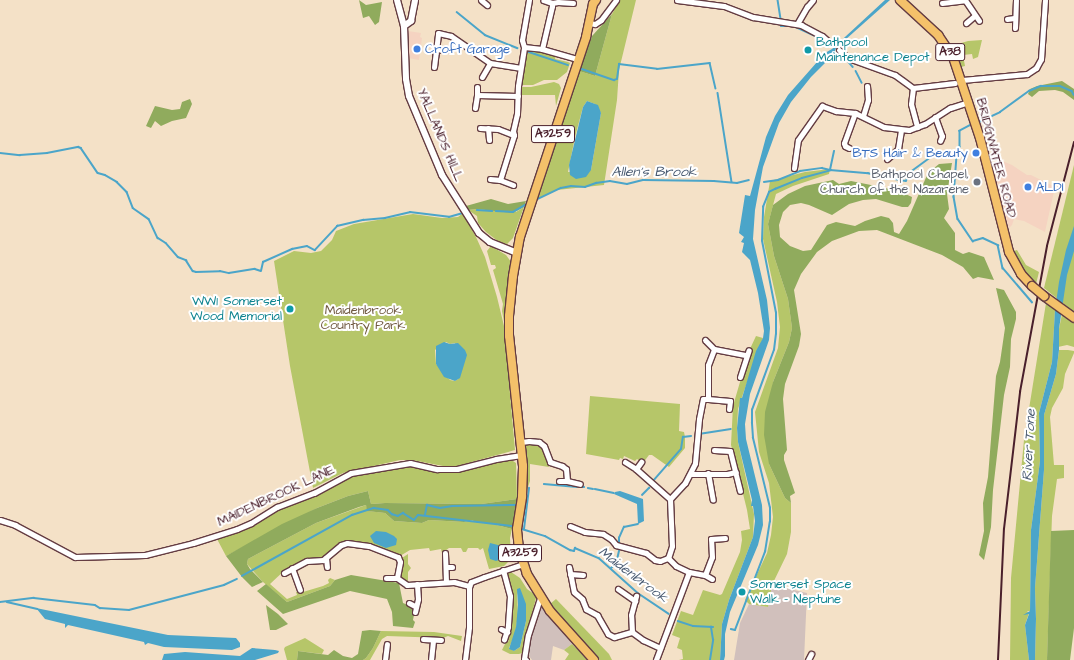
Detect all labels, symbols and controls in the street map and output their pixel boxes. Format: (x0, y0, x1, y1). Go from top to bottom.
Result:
place label: Bathpool Maintenance Depot (816, 35, 929, 66)
place label: Croft Garage (425, 41, 510, 57)
road number: A38 (935, 42, 965, 62)
marker: Croft Garage (412, 44, 422, 54)
marker: Bathpool Maintenance Depot (803, 45, 813, 55)
street label: YALLANDS HILL (413, 86, 467, 184)
street label: BRIDGWATER ROAD (972, 96, 1020, 220)
road number: A3259 (531, 124, 575, 144)
place label: BTS Hair & Beauty (852, 145, 968, 161)
marker: BTS Hair & Beauty (971, 148, 981, 158)
water label: Allen's Brook (612, 164, 696, 180)
place label: Bathpool Chapel, Church of the Nazarene (820, 167, 969, 198)
marker: Bathpool Chapel, Church of the Nazarene (972, 177, 982, 187)
place label: ALDI (1036, 179, 1064, 195)
marker: ALDI (1023, 182, 1033, 192)
place label: WW1 Somerset Wood Memorial (190, 294, 282, 325)
park label: Maidenbrook Country Park (321, 303, 405, 334)
marker: WW1 Somerset Wood Memorial (285, 304, 295, 314)
water label: River Tone (1019, 409, 1039, 481)
street label: MAIDENBROOK LANE (215, 462, 337, 530)
road number: A3259 (498, 543, 542, 563)
water label: Maidenbrook (595, 543, 671, 607)
place label: Somerset Space Walk - Neptune (750, 577, 851, 608)
marker: Somerset Space Walk - Neptune (737, 587, 747, 597)

